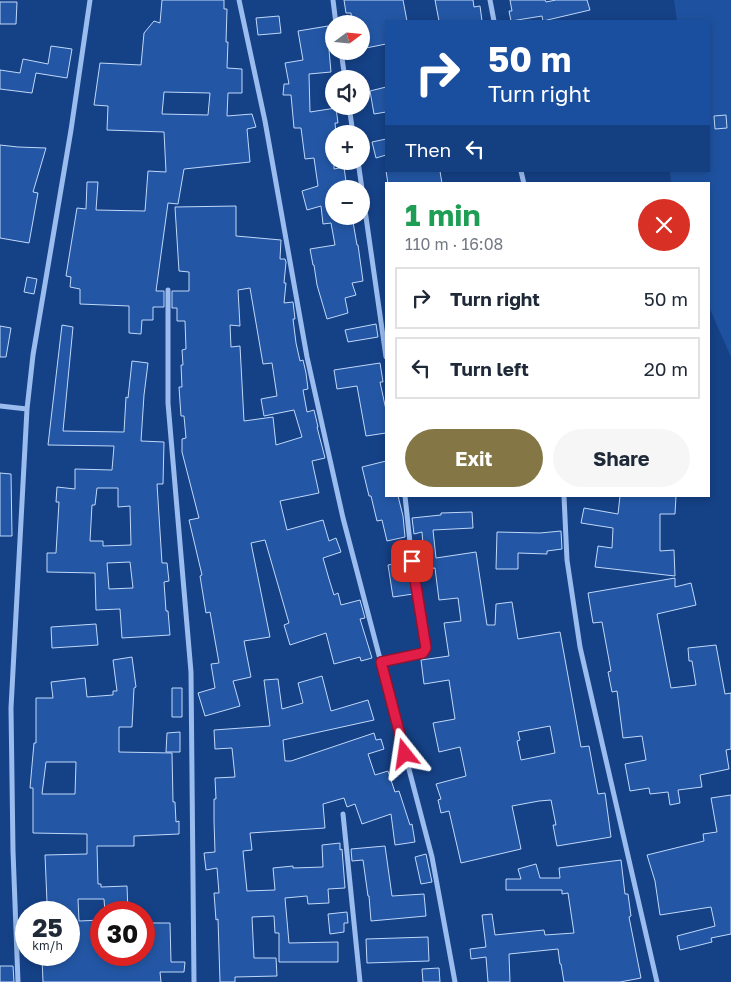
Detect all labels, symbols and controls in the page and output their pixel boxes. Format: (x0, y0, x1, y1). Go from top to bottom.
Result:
north arrow (325, 15, 370, 60)
map controls (325, 15, 370, 225)
text: 50 m (488, 38, 571, 80)
icon: right (405, 40, 470, 105)
button: sound (325, 70, 370, 115)
text: Turn right (488, 80, 591, 107)
button: + (325, 125, 370, 170)
icon: left (461, 135, 489, 163)
text: Then (405, 138, 451, 161)
button: − (325, 180, 370, 225)
text: 1 min (405, 197, 481, 233)
button: close (638, 199, 690, 251)
text: 110 m · 16:08 (405, 234, 503, 254)
icon: right (407, 284, 435, 312)
text: Turn right (450, 287, 540, 310)
text: 50 m (644, 287, 688, 310)
icon: left (407, 354, 435, 382)
text: Turn left (450, 357, 529, 380)
text: 20 m (644, 357, 688, 380)
button: Exit (405, 429, 543, 487)
button: Share (553, 429, 690, 487)
pin (391, 540, 433, 582)
icon: arrive (398, 547, 426, 575)
position arrow (378, 727, 430, 779)
speed limit sign: 30 (90, 901, 155, 966)
text: 25 (32, 912, 63, 943)
text: km/h (32, 938, 63, 953)

